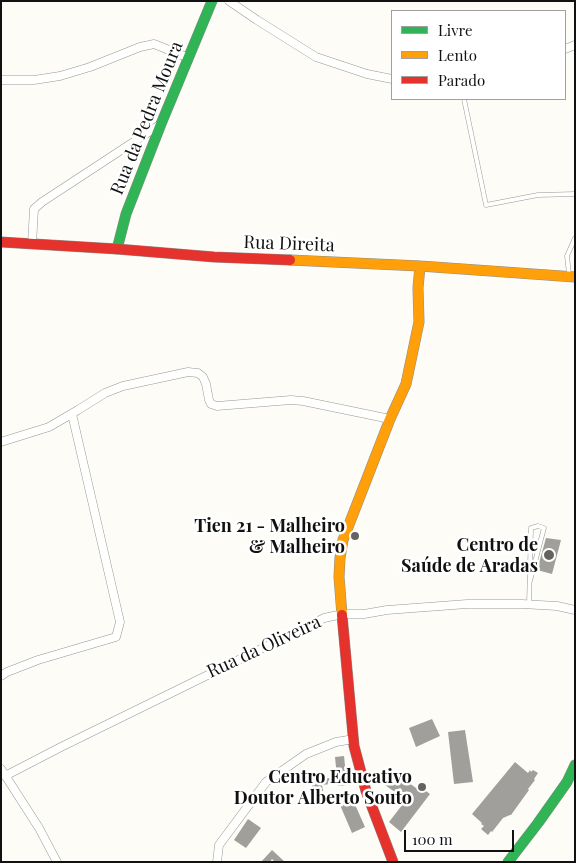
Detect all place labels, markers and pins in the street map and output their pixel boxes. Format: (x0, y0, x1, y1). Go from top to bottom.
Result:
place label: Tien 21 - Malheiro & Malheiro (194, 515, 345, 558)
marker: Tien 21 - Malheiro & Malheiro (349, 530, 361, 542)
place label: Centro de Saúde de Aradas (401, 534, 538, 576)
marker: Centro de Saúde de Aradas (542, 548, 556, 562)
place label: Centro Educativo Doutor Alberto Souto (234, 766, 412, 809)
marker: Centro Educativo Doutor Alberto Souto (416, 781, 428, 793)

